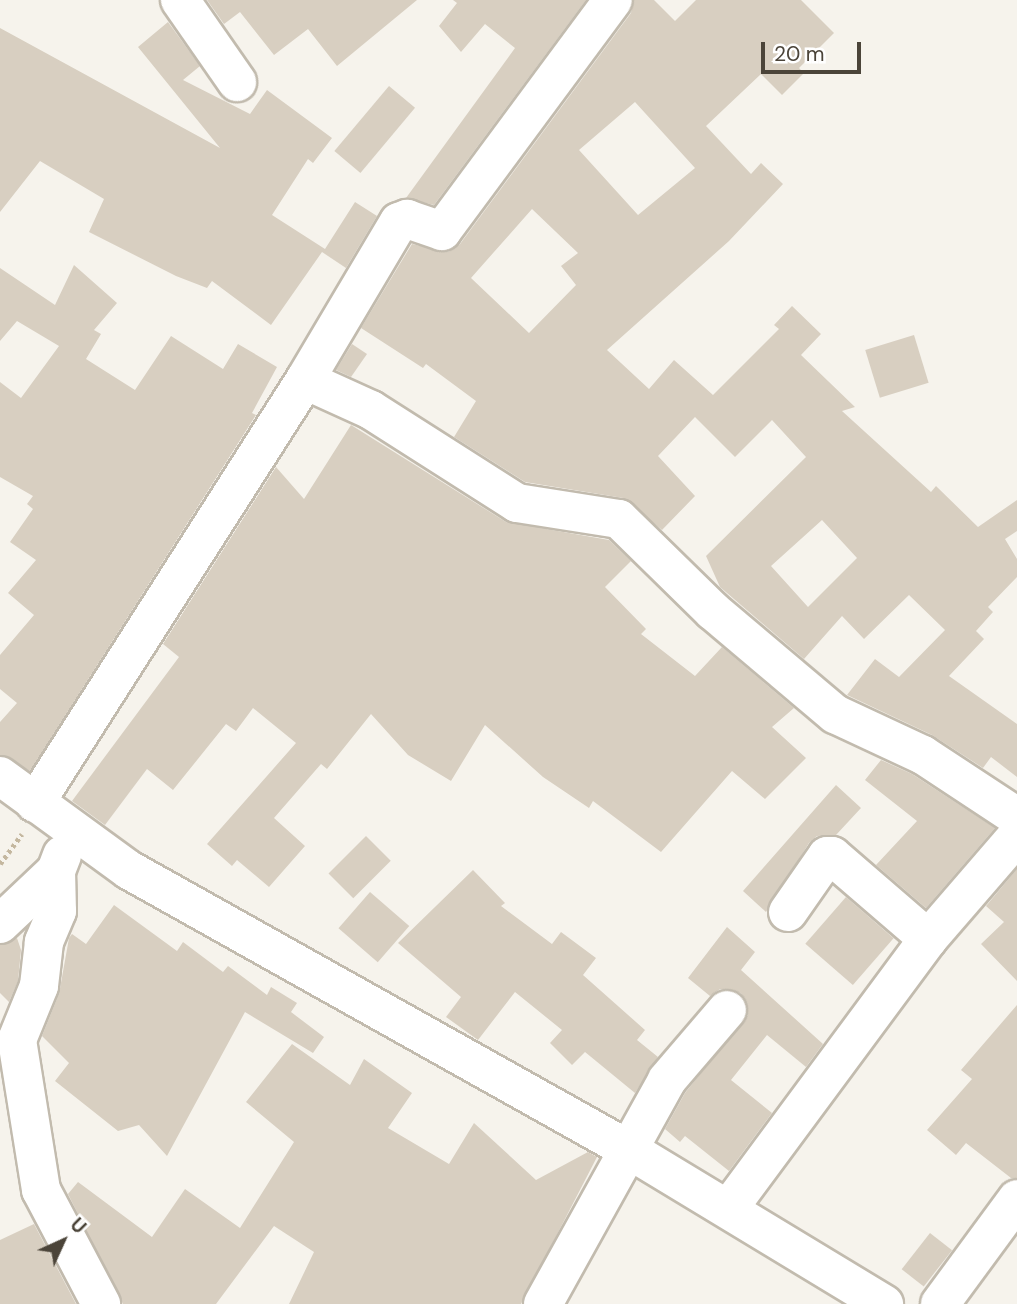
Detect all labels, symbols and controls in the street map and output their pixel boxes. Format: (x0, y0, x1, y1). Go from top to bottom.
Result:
scale bar (765, 28, 865, 72)
text: 20 m (774, 40, 825, 68)
north arrow (28, 1206, 98, 1276)
text: U (65, 1212, 92, 1239)

